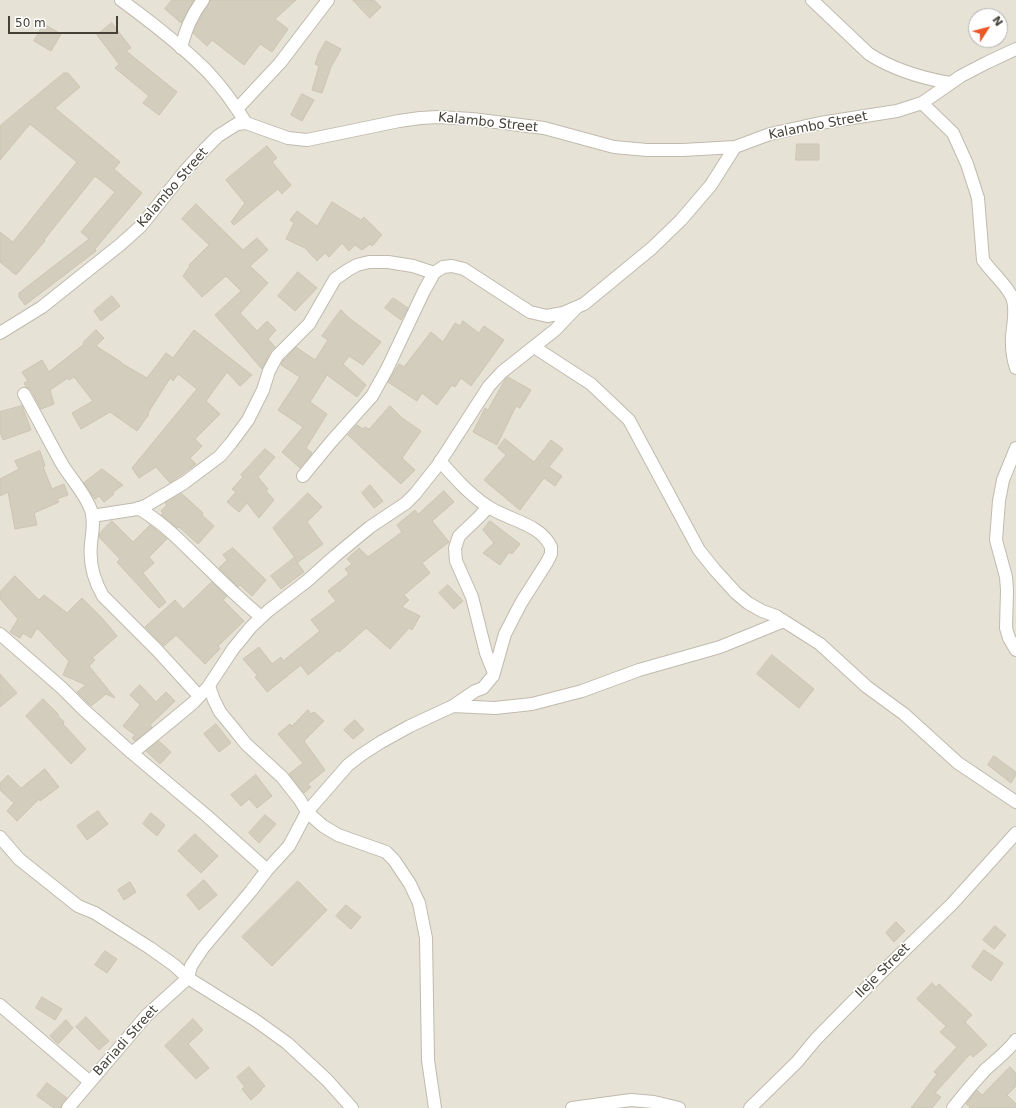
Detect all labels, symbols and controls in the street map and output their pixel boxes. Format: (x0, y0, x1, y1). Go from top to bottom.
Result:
scale bar (10, 8, 120, 34)
north arrow (968, 8, 1008, 48)
text: N (989, 14, 1005, 29)
text: 50 m (15, 16, 46, 30)
street label: Kalambo Street (767, 109, 869, 143)
street label: Kalambo Street (437, 110, 539, 136)
street label: Kalambo Street (134, 145, 212, 231)
street label: Ileje Street (852, 940, 914, 1002)
street label: Bariadi Street (90, 1003, 162, 1079)

